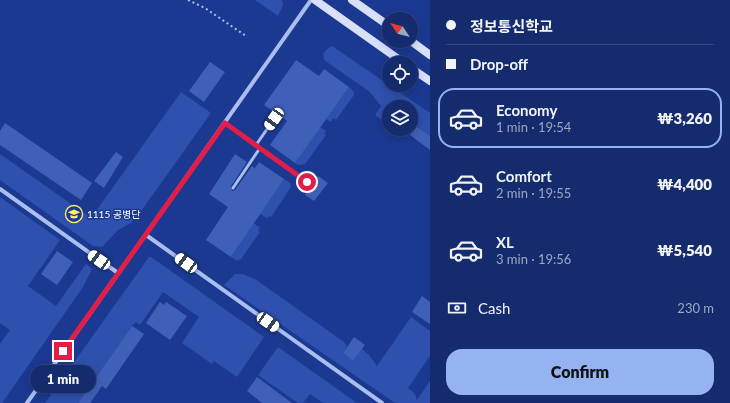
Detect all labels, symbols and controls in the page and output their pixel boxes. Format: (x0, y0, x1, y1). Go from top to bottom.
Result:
north arrow (382, 12, 418, 48)
map controls (382, 12, 418, 136)
text: 정보통신학교 (470, 17, 553, 35)
text: Drop-off (470, 55, 528, 73)
button: locate (382, 56, 418, 92)
button: layers (382, 100, 418, 136)
icon: car (448, 100, 484, 136)
text: Economy (496, 101, 557, 119)
car (262, 106, 286, 132)
text: ₩3,260 (657, 109, 712, 127)
text: 1 min · 19:54 (496, 119, 571, 135)
icon: car (448, 166, 484, 202)
text: Comfort (496, 167, 552, 185)
route start (298, 173, 316, 191)
text: ₩4,400 (657, 175, 712, 193)
text: 2 min · 19:55 (496, 185, 571, 201)
school or university icon: 1115 공병단 (64, 204, 84, 224)
place label: 1115 공병단 (87, 208, 140, 220)
icon: car (448, 232, 484, 268)
text: XL (496, 233, 514, 251)
text: ₩5,540 (657, 241, 712, 259)
car (86, 248, 112, 272)
car (173, 251, 199, 275)
text: 3 min · 19:56 (496, 251, 571, 267)
icon: cash (446, 297, 468, 319)
text: Cash (478, 299, 510, 317)
text: 230 m (677, 300, 714, 316)
car (255, 310, 281, 334)
route end (54, 342, 72, 360)
button: Confirm (446, 349, 714, 395)
callout: 1 min (30, 365, 96, 393)
text: 1 min (47, 371, 79, 387)

